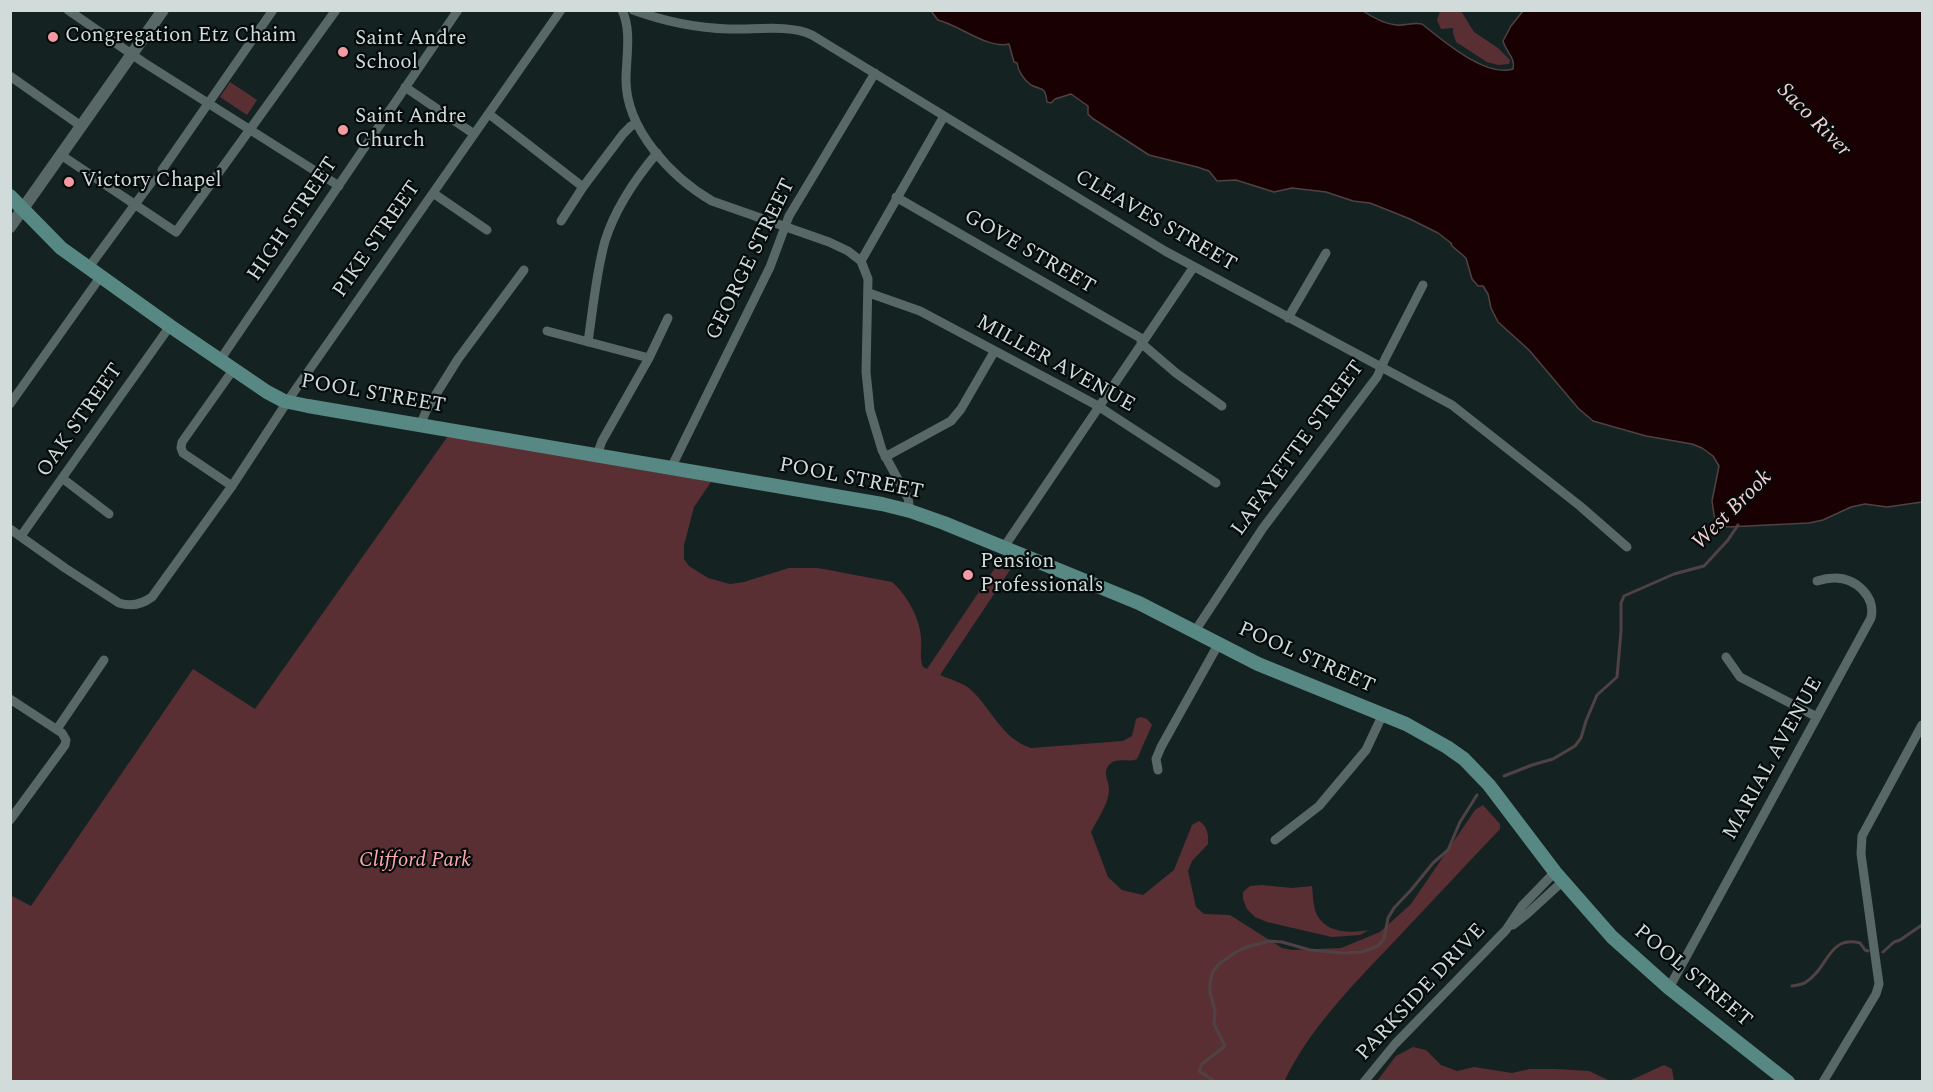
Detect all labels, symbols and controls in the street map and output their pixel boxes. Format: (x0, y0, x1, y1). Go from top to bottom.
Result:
place label: Congregation Etz Chaim (65, 24, 297, 50)
place label: Saint Andre School (355, 27, 467, 77)
marker: Congregation Etz Chaim (46, 30, 60, 44)
marker: Saint Andre School (336, 45, 350, 59)
water label: Saco River (1770, 78, 1856, 164)
place label: Saint Andre Church (355, 105, 467, 155)
marker: Saint Andre Church (336, 123, 350, 137)
street label: HIGH STREET (243, 153, 345, 287)
street label: CLEAVES STREET (1070, 165, 1240, 279)
place label: Victory Chapel (81, 169, 222, 195)
marker: Victory Chapel (62, 175, 76, 189)
street label: GEORGE STREET (702, 175, 802, 345)
street label: PIKE STREET (329, 177, 427, 303)
street label: GOVE STREET (959, 205, 1099, 301)
street label: MILLER AVENUE (971, 311, 1139, 419)
street label: LAFAYETTE STREET (1227, 356, 1371, 542)
street label: OAK STREET (32, 359, 130, 483)
street label: POOL STREET (299, 370, 447, 420)
street label: POOL STREET (777, 454, 925, 506)
water label: West Brook (1687, 465, 1779, 557)
place label: Pension Professionals (980, 550, 1104, 600)
marker: Pension Professionals (961, 568, 975, 582)
street label: POOL STREET (1234, 618, 1378, 700)
street label: MARIAL AVENUE (1719, 673, 1829, 845)
park label: Clifford Park (359, 849, 471, 875)
street label: PARKSIDE DRIVE (1352, 919, 1492, 1067)
street label: POOL STREET (1628, 920, 1756, 1034)

